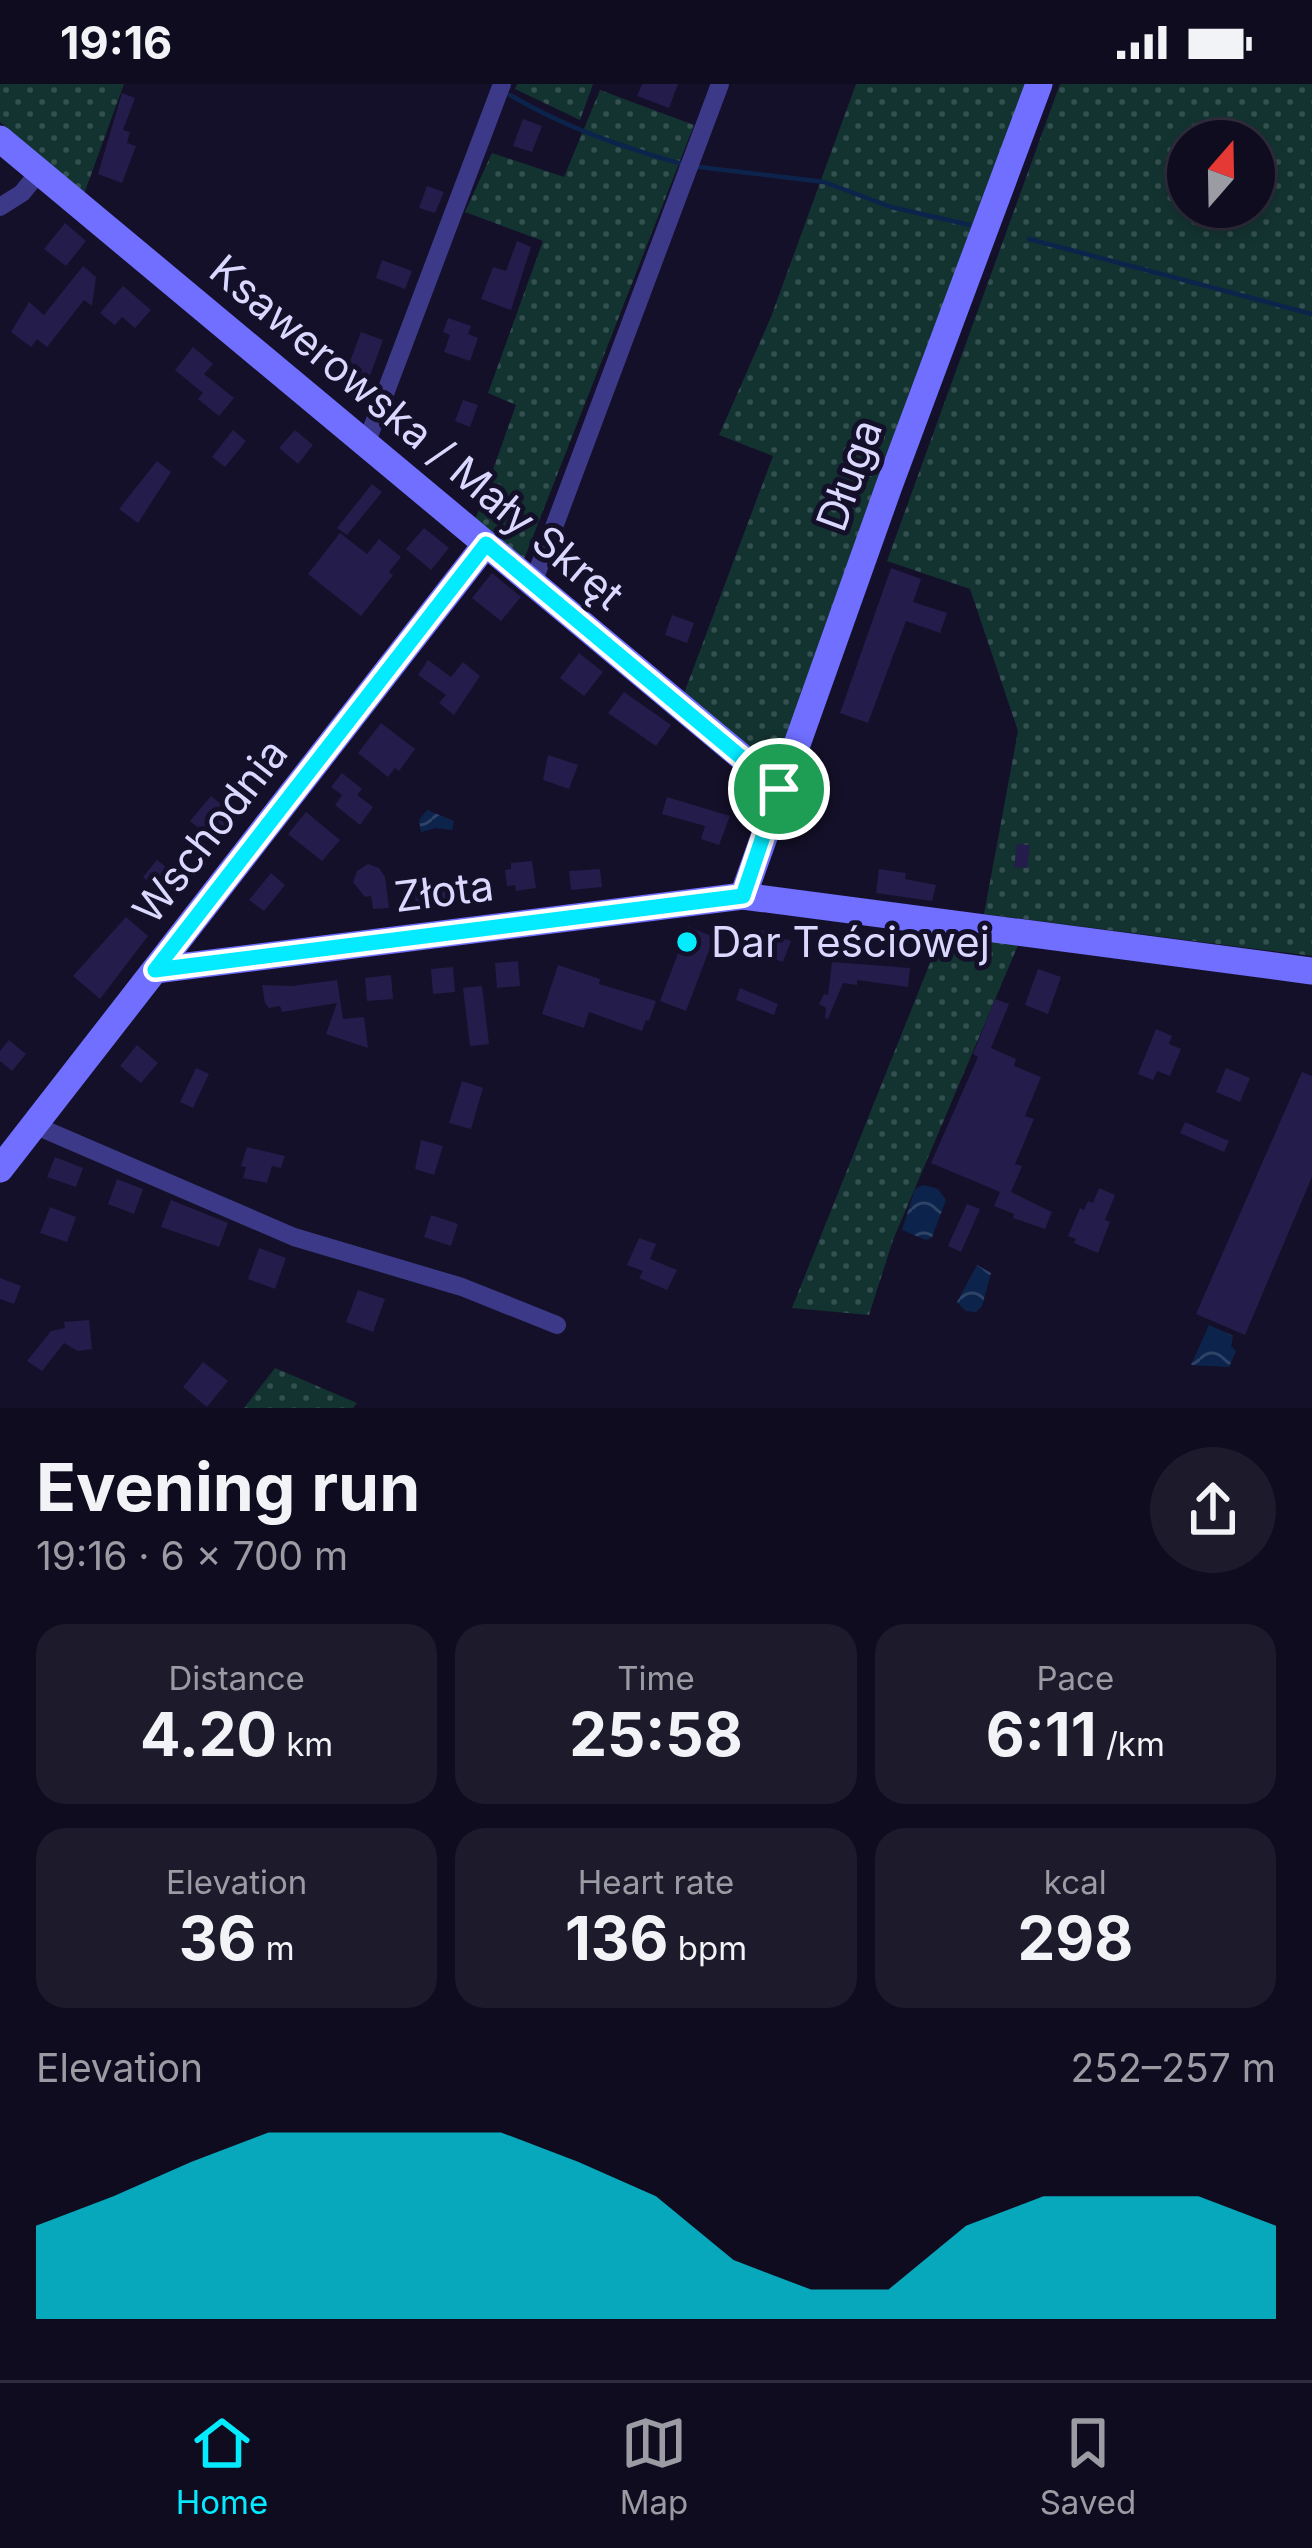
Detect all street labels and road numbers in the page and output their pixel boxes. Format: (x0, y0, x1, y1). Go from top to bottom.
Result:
street label: Ksawerowska / Mały Skręt (200, 244, 634, 620)
street label: Długa (805, 412, 892, 537)
street label: Wschodnia (122, 728, 298, 933)
street label: Złota (392, 859, 496, 922)

